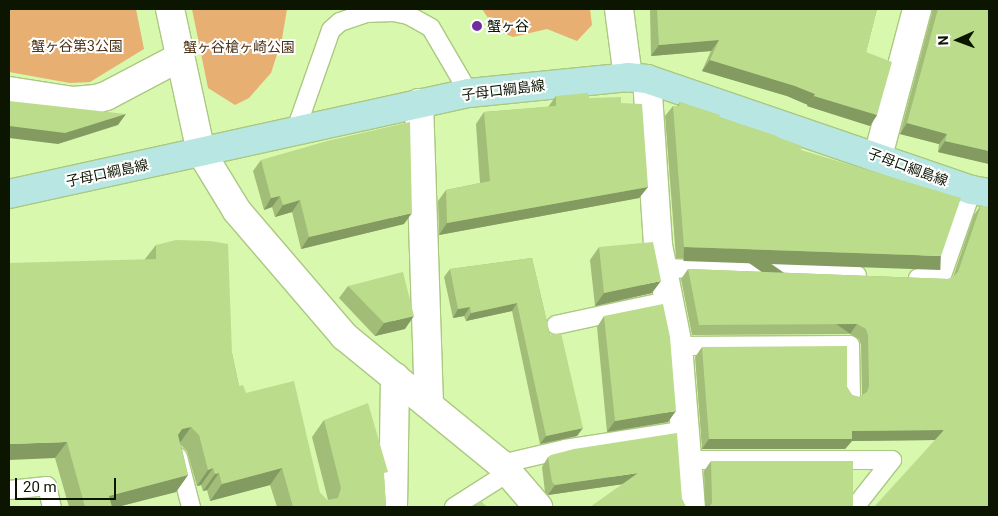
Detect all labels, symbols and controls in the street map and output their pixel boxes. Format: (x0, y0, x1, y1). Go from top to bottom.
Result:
north arrow (933, 15, 983, 65)
place label: 蟹ヶ谷 (487, 18, 529, 34)
marker: 蟹ヶ谷 (471, 20, 483, 32)
text: N (935, 35, 951, 46)
park label: 蟹ヶ谷第3公園 (31, 38, 123, 54)
park label: 蟹ヶ谷槍ヶ崎公園 (183, 39, 295, 55)
street label: 子母口綱島線 (460, 77, 546, 103)
street label: 子母口綱島線 (866, 145, 950, 189)
street label: 子母口綱島線 (64, 156, 150, 190)
scale bar (18, 468, 119, 500)
text: 20 m (23, 478, 57, 496)

